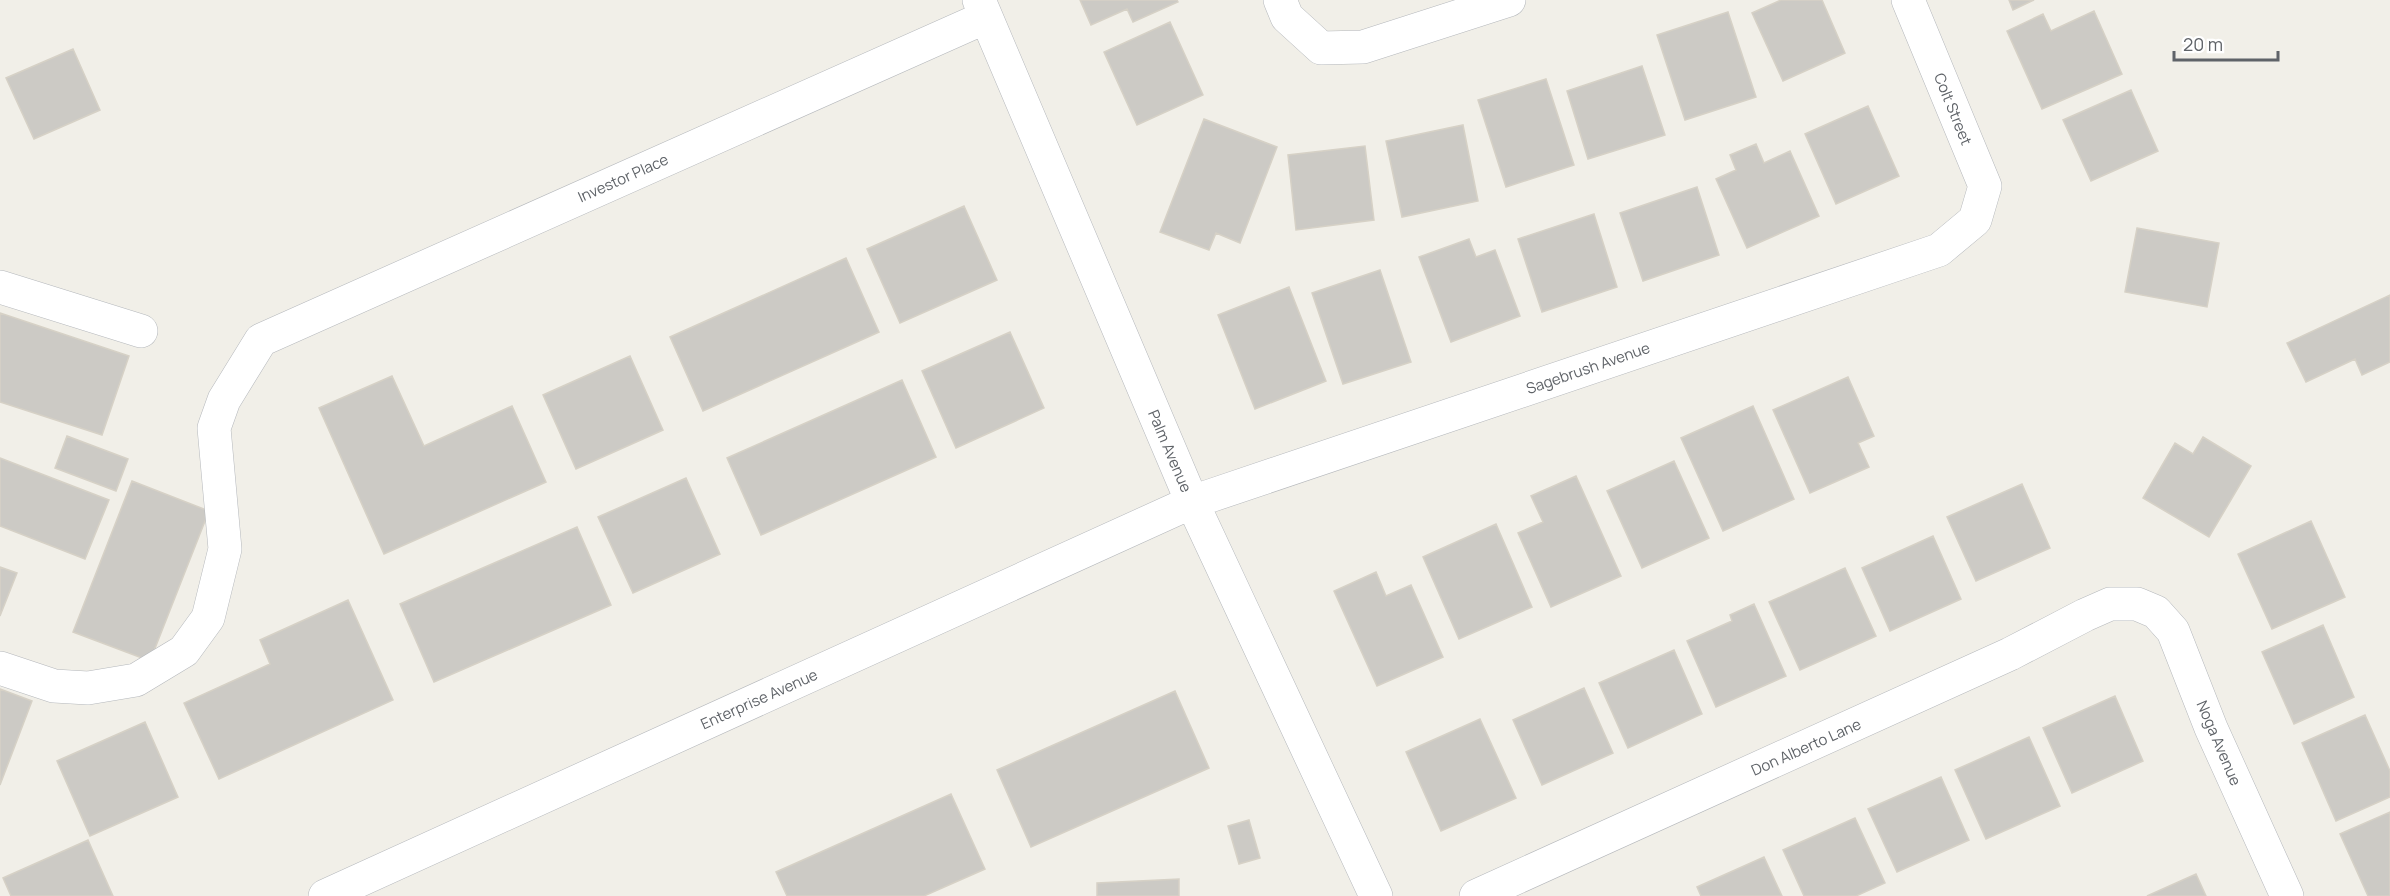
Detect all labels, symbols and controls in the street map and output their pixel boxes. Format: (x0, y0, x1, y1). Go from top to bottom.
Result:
scale bar (2174, 24, 2278, 62)
text: 20 m (2183, 32, 2223, 56)
street label: Colt Street (1929, 70, 1977, 148)
street label: Investor Place (574, 149, 672, 207)
street label: Sagebrush Avenue (1523, 337, 1653, 399)
street label: Palm Avenue (1143, 407, 1197, 496)
street label: Enterprise Avenue (697, 664, 821, 734)
street label: Noga Avenue (2192, 697, 2246, 789)
street label: Don Alberto Lane (1748, 713, 1864, 781)

